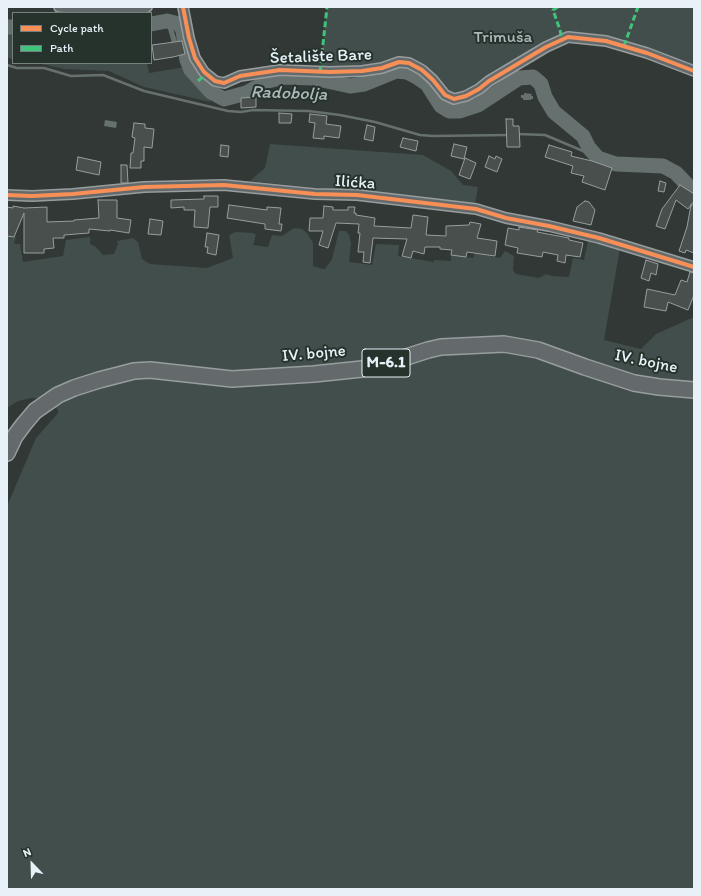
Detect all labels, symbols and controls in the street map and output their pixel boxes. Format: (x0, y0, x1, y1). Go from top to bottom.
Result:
legend (12, 12, 152, 64)
text: Cycle path (50, 21, 104, 35)
park label: Trimuša (474, 28, 532, 48)
text: Path (50, 41, 73, 55)
street label: Šetalište Bare (270, 45, 372, 69)
water label: Radobolja (250, 82, 328, 106)
street label: Ilićka (334, 171, 376, 195)
street label: IV. bojne (281, 341, 347, 367)
street label: IV. bojne (613, 345, 679, 379)
road number: M-6.1 (362, 349, 410, 377)
north arrow (12, 844, 52, 884)
text: N (21, 845, 33, 860)

